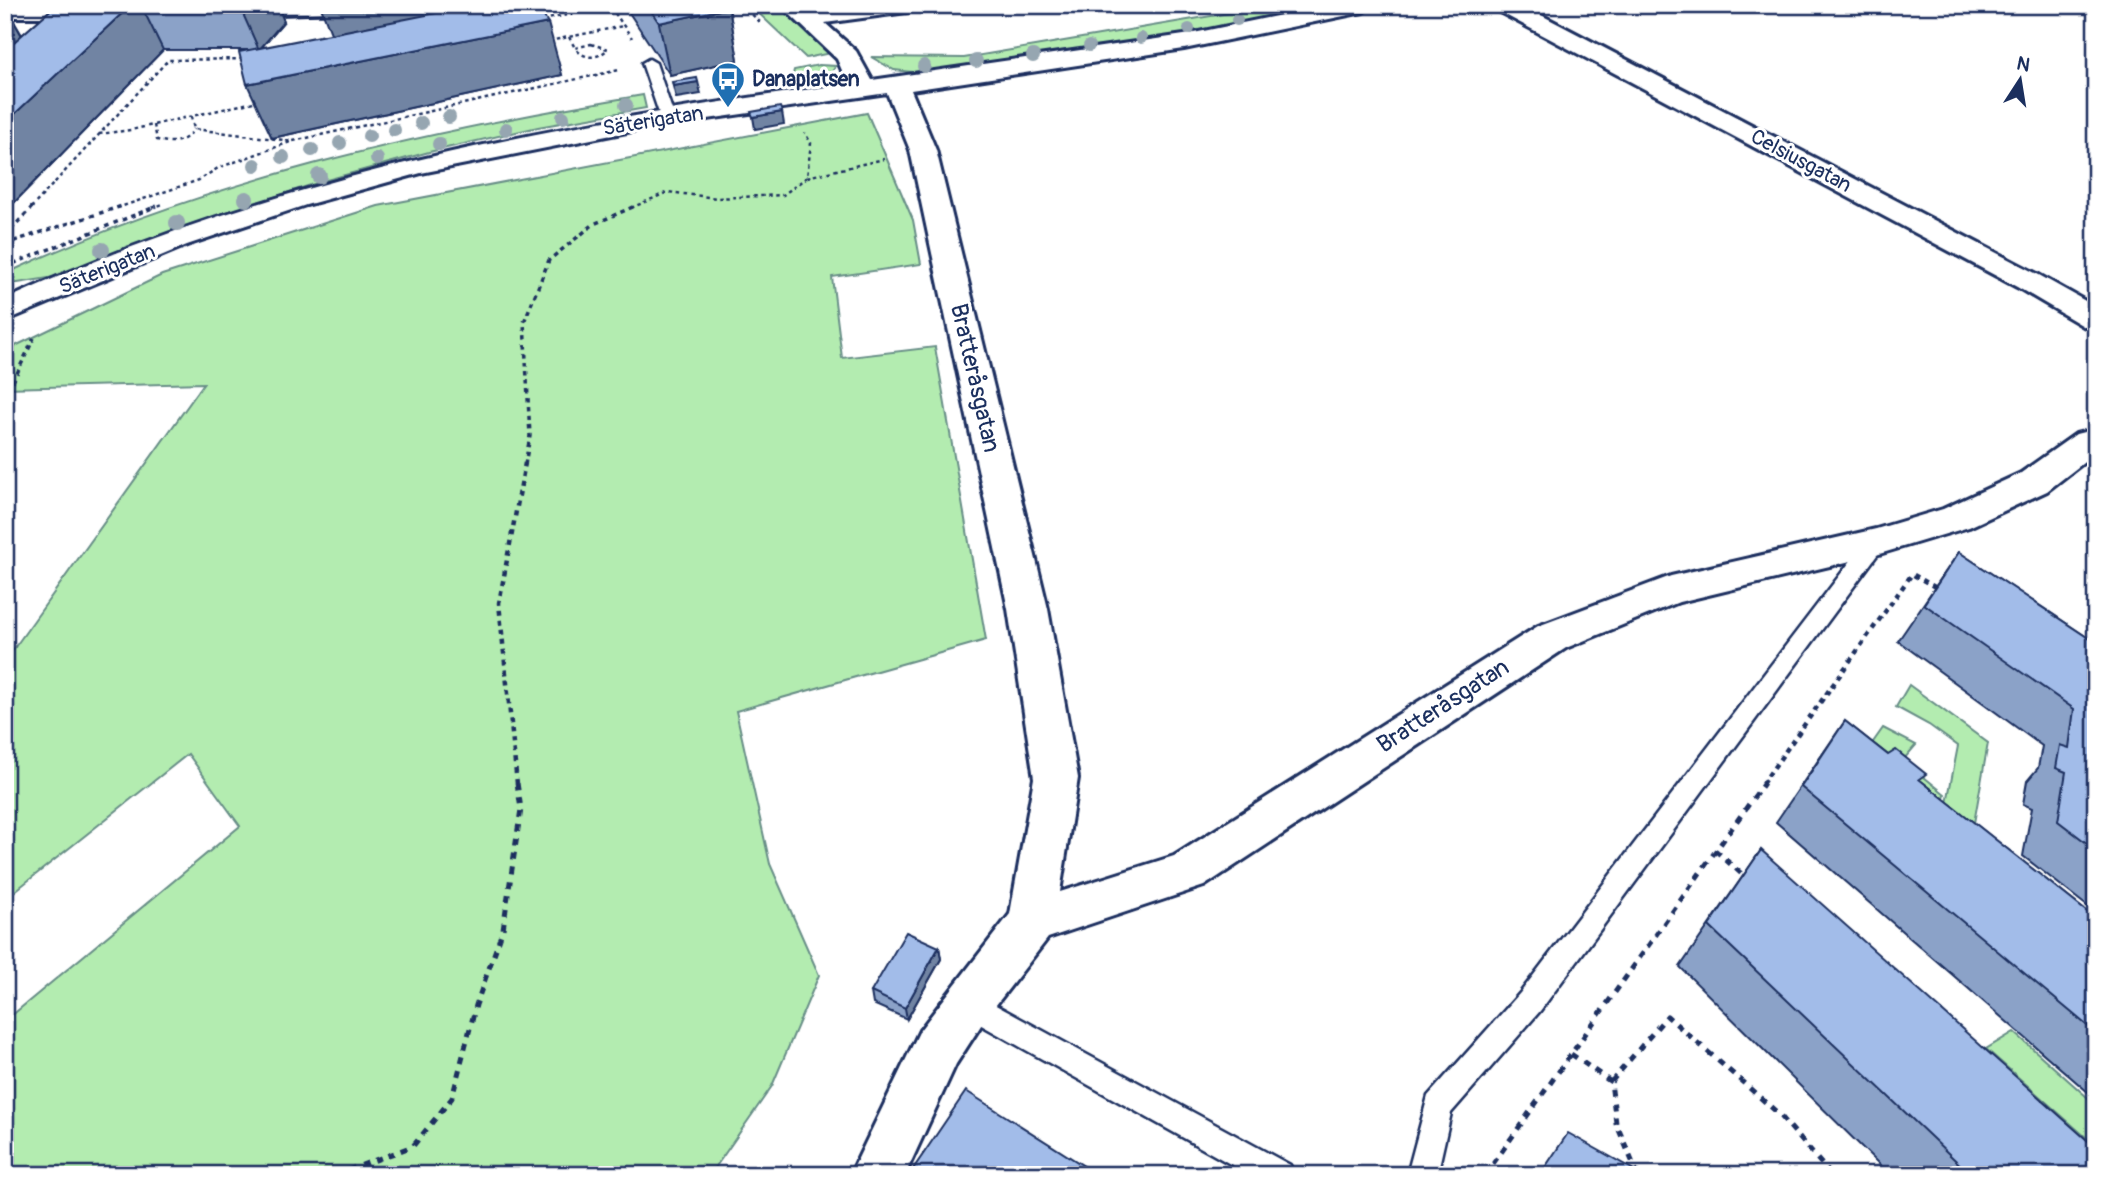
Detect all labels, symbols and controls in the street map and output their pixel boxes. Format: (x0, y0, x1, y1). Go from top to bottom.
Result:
north arrow (1986, 46, 2056, 116)
text: N (2015, 51, 2032, 77)
bus stop icon: Danaplatsen (709, 60, 747, 109)
place label: Danaplatsen (752, 66, 860, 93)
street label: Säterigatan (601, 100, 705, 142)
street label: Celsiusgatan (1746, 123, 1856, 199)
street label: Säterigatan (55, 237, 159, 301)
street label: Bratteråsgatan (944, 301, 1006, 455)
street label: Bratteråsgatan (1371, 653, 1515, 759)

